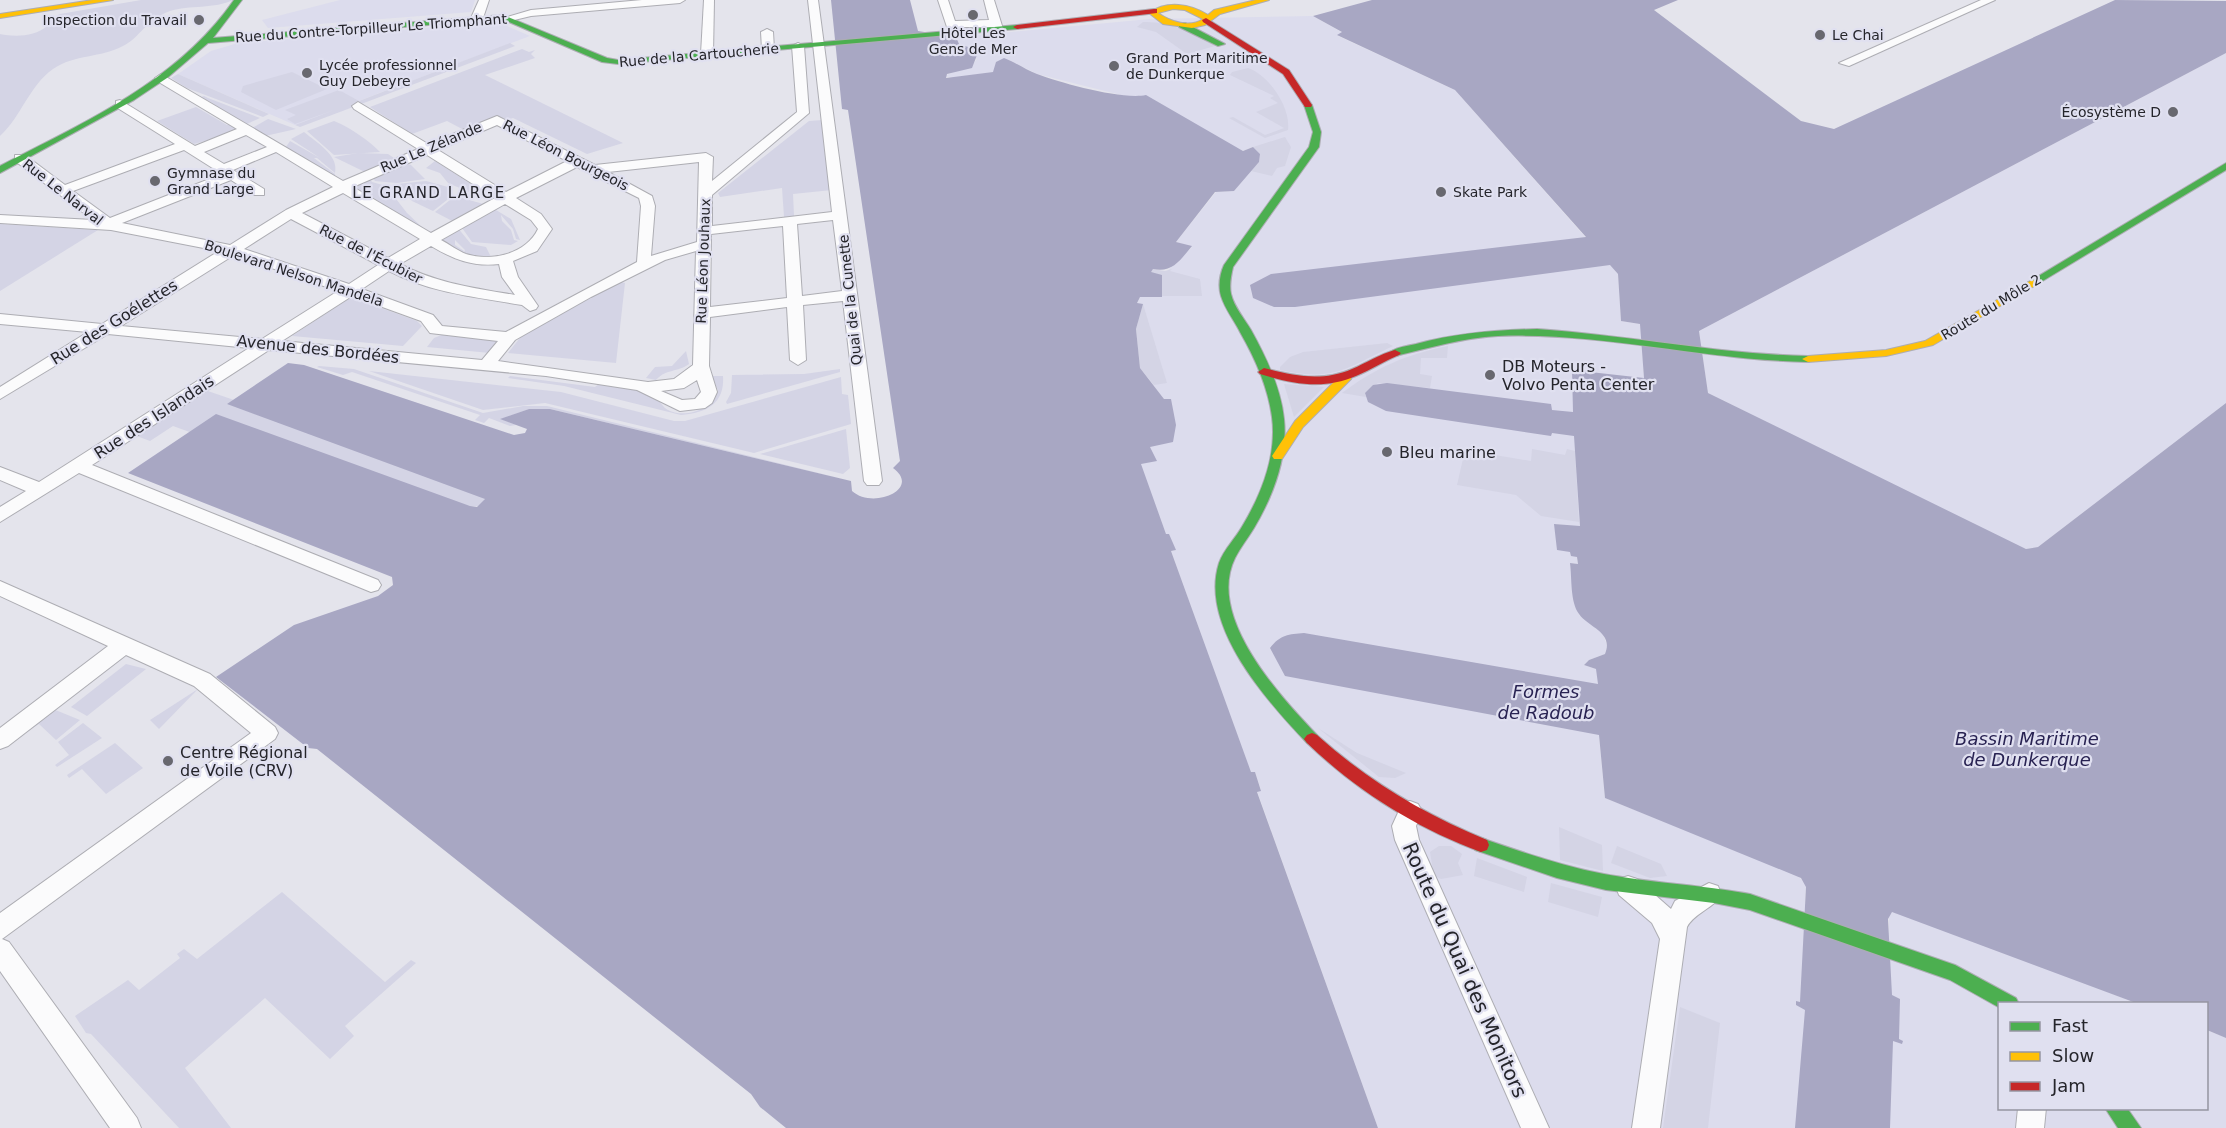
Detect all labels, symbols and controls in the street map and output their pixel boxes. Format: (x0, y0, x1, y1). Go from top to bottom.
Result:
marker: Hôtel Les Gens de Mer (966, 8, 980, 22)
street label: Rue du Contre-Torpilleur Le Triomphant (235, 10, 508, 45)
place label: Inspection du Travail (43, 12, 187, 28)
marker: Inspection du Travail (192, 13, 206, 27)
place label: Hôtel Les Gens de Mer (929, 25, 1017, 57)
place label: Le Chai (1832, 27, 1884, 43)
marker: Le Chai (1813, 28, 1827, 42)
street label: Rue de la Cartoucherie (618, 40, 780, 70)
place label: Grand Port Maritime de Dunkerque (1126, 50, 1268, 82)
place label: Lycée professionnel Guy Debeyre (319, 57, 457, 89)
marker: Grand Port Maritime de Dunkerque (1107, 59, 1121, 73)
marker: Lycée professionnel Guy Debeyre (300, 66, 314, 80)
place label: Écosystème D (2061, 104, 2161, 120)
marker: Écosystème D (2166, 105, 2180, 119)
street label: Rue Léon Bourgeois (500, 116, 632, 194)
street label: Rue Le Zélande (378, 118, 484, 176)
street label: Rue Le Narval (20, 156, 106, 228)
place label: Gymnase du Grand Large (167, 165, 255, 197)
marker: Gymnase du Grand Large (148, 174, 162, 188)
district label: LE GRAND LARGE (352, 184, 506, 202)
place label: Skate Park (1453, 184, 1528, 200)
marker: Skate Park (1434, 185, 1448, 199)
street label: Rue Léon Jouhaux (693, 198, 713, 324)
street label: Rue de l'Écubier (317, 221, 425, 287)
street label: Quai de la Cunette (835, 234, 865, 366)
street label: Boulevard Nelson Mandela (203, 237, 385, 309)
street label: Route du Môle 2 (1938, 271, 2044, 343)
street label: Rue des Goélettes (47, 275, 181, 369)
street label: Avenue des Bordées (236, 331, 400, 367)
place label: DB Moteurs - Volvo Penta Center (1502, 357, 1655, 394)
marker: DB Moteurs - Volvo Penta Center (1483, 368, 1497, 382)
street label: Rue des Islandais (91, 371, 217, 463)
place label: Bleu marine (1399, 443, 1496, 462)
marker: Bleu marine (1380, 445, 1394, 459)
water label: Formes de Radoub (1497, 681, 1595, 723)
water label: Bassin Maritime de Dunkerque (1955, 728, 2099, 770)
place label: Centre Régional de Voile (CRV) (180, 743, 308, 780)
marker: Centre Régional de Voile (CRV) (161, 754, 175, 768)
street label: Route du Quai des Monitors (1398, 839, 1532, 1101)
legend (1998, 1002, 2208, 1110)
text: Fast (2052, 1015, 2088, 1036)
text: Slow (2052, 1045, 2094, 1066)
text: Jam (2051, 1075, 2086, 1096)

